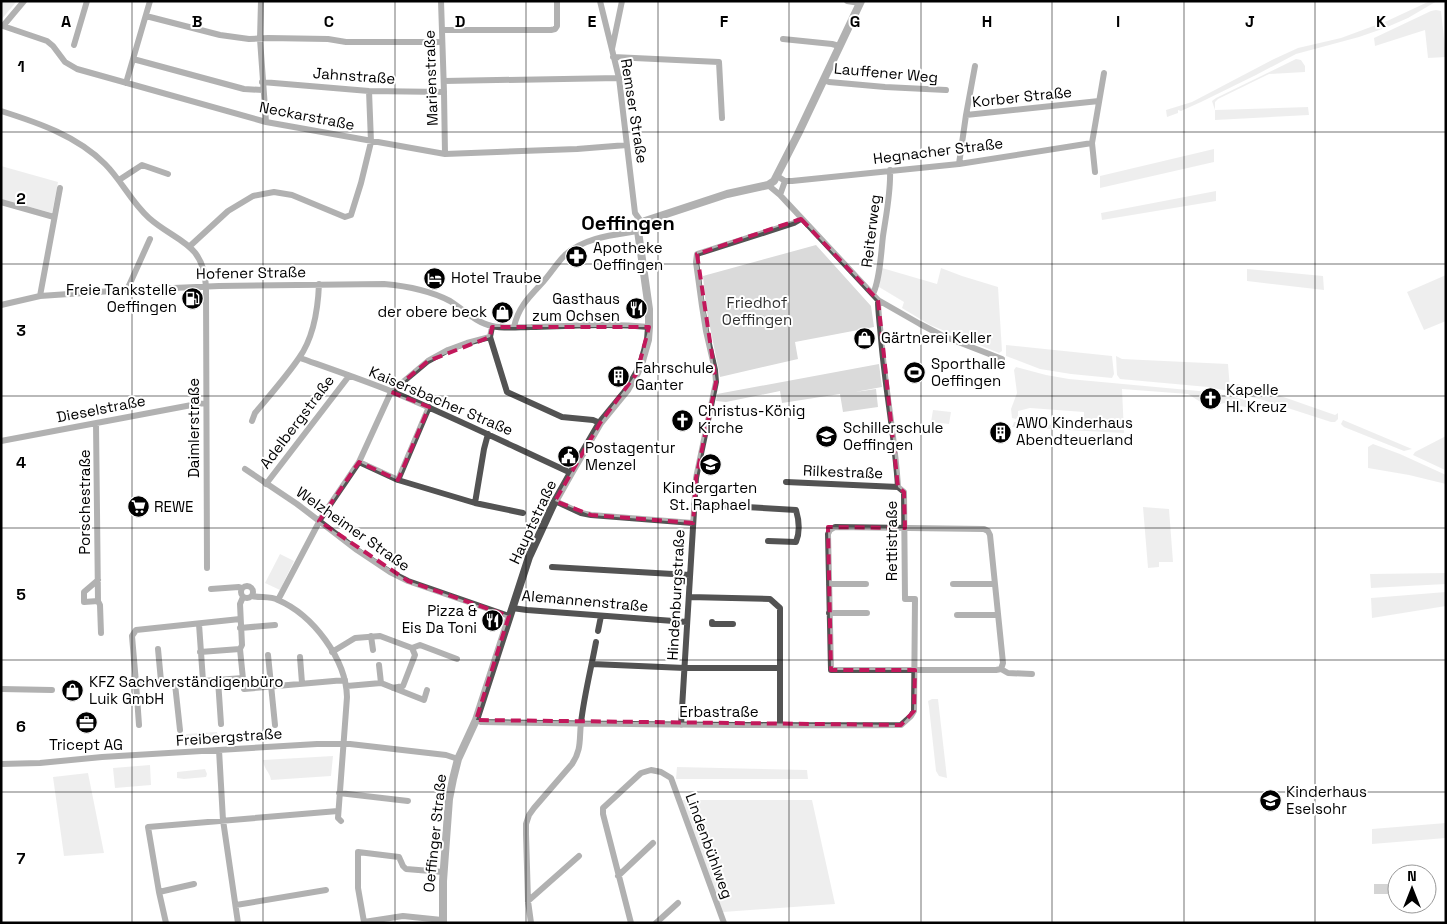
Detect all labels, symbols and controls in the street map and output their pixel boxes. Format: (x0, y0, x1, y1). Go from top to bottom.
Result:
text: A (61, 11, 71, 32)
text: B (192, 11, 202, 32)
text: C (324, 11, 334, 32)
text: D (455, 11, 465, 32)
text: E (588, 11, 597, 32)
text: F (720, 11, 729, 32)
text: G (850, 11, 860, 32)
text: H (982, 11, 992, 32)
text: I (1116, 11, 1120, 32)
text: J (1245, 11, 1255, 32)
text: K (1376, 11, 1386, 32)
street label: Marienstraße (419, 30, 442, 126)
text: 1 (17, 56, 25, 77)
street label: Remser Straße (617, 57, 652, 165)
street label: Lauffener Weg (833, 58, 939, 87)
street label: Jahnstraße (312, 63, 396, 88)
street label: Korber Straße (971, 82, 1073, 111)
street label: Neckarstraße (258, 97, 357, 134)
street label: Hegnacher Straße (872, 133, 1004, 168)
text: 2 (16, 188, 26, 209)
street label: Reiterweg (857, 193, 884, 269)
district label: Oeffingen (581, 210, 675, 236)
place label: Apotheke Oeffingen (593, 238, 663, 274)
pharmacy icon: Apotheke Oeffingen (565, 245, 589, 269)
street label: Hofener Straße (196, 262, 306, 283)
hotel icon: Hotel Traube (423, 266, 447, 290)
place label: Hotel Traube (451, 268, 542, 287)
place label: Freie Tankstelle Oeffingen (66, 280, 177, 316)
fuel station icon: Freie Tankstelle Oeffingen (181, 287, 205, 311)
place label: Gasthaus zum Ochsen (532, 289, 620, 325)
park label: Friedhof Oeffingen (722, 293, 792, 329)
restaurant icon: Gasthaus zum Ochsen (624, 296, 648, 320)
shop icon: der obere beck (491, 300, 515, 324)
place label: der obere beck (377, 302, 487, 321)
text: 3 (16, 320, 26, 341)
shop icon: Gärtnerei Keller (853, 326, 877, 350)
place label: Gärtnerei Keller (881, 328, 992, 347)
place label: Sporthalle Oeffingen (931, 354, 1006, 390)
place label: Fahrschule Ganter (635, 358, 714, 394)
sports icon: Sporthalle Oeffingen (903, 361, 927, 385)
street label: Kaisersbacher Straße (366, 362, 516, 440)
building icon: Fahrschule Ganter (607, 365, 631, 389)
street label: Adelbergstraße (255, 371, 338, 472)
street label: Daimlerstraße (184, 378, 203, 478)
place label: Kapelle Hl. Kreuz (1226, 380, 1287, 416)
church icon: Kapelle Hl. Kreuz (1198, 387, 1222, 411)
street label: Dieselstraße (55, 391, 147, 426)
place label: Christus-König Kirche (698, 401, 805, 437)
church icon: Christus-König Kirche (670, 408, 694, 432)
place label: AWO Kinderhaus Abendteuerland (1016, 413, 1133, 449)
place label: Schillerschule Oeffingen (843, 418, 944, 454)
building icon: AWO Kinderhaus Abendteuerland (988, 420, 1012, 444)
school or university icon: Schillerschule Oeffingen (815, 425, 839, 449)
place label: Postagentur Menzel (585, 438, 676, 474)
public building icon: Postagentur Menzel (557, 445, 581, 469)
street label: Porschestraße (75, 449, 94, 555)
text: 4 (16, 452, 26, 473)
school or university icon: Kindergarten St. Raphael (698, 453, 722, 477)
street label: Rilkestraße (803, 461, 884, 482)
street label: Hauptstraße (505, 477, 560, 567)
place label: Kindergarten St. Raphael (663, 478, 757, 514)
street label: Welzheimer Straße (293, 482, 414, 575)
supermarket icon: REWE (126, 495, 150, 519)
place label: REWE (154, 497, 193, 516)
street label: Rettistraße (882, 501, 901, 581)
street label: Hindenburgstraße (663, 529, 688, 661)
text: 5 (16, 584, 26, 605)
street label: Alemannenstraße (521, 586, 649, 616)
place label: Pizza & Eis Da Toni (402, 601, 477, 637)
restaurant icon: Pizza & Eis Da Toni (481, 608, 505, 632)
place label: KFZ Sachverständigenbüro Luik GmbH (89, 672, 283, 708)
shop icon: KFZ Sachverständigenbüro Luik GmbH (61, 679, 85, 703)
street label: Erbastraße (679, 702, 759, 721)
office icon: Tricept AG (74, 710, 98, 734)
text: 6 (16, 716, 26, 737)
street label: Freibergstraße (175, 723, 283, 750)
place label: Tricept AG (49, 735, 123, 754)
street label: Oeffinger Straße (419, 773, 450, 893)
place label: Kinderhaus Eselsohr (1286, 782, 1367, 818)
school or university icon: Kinderhaus Eselsohr (1258, 789, 1282, 813)
street label: Lindenbühlweg (682, 790, 737, 901)
text: 7 (17, 848, 26, 869)
north arrow (1387, 864, 1437, 914)
text: N (1407, 867, 1417, 885)

